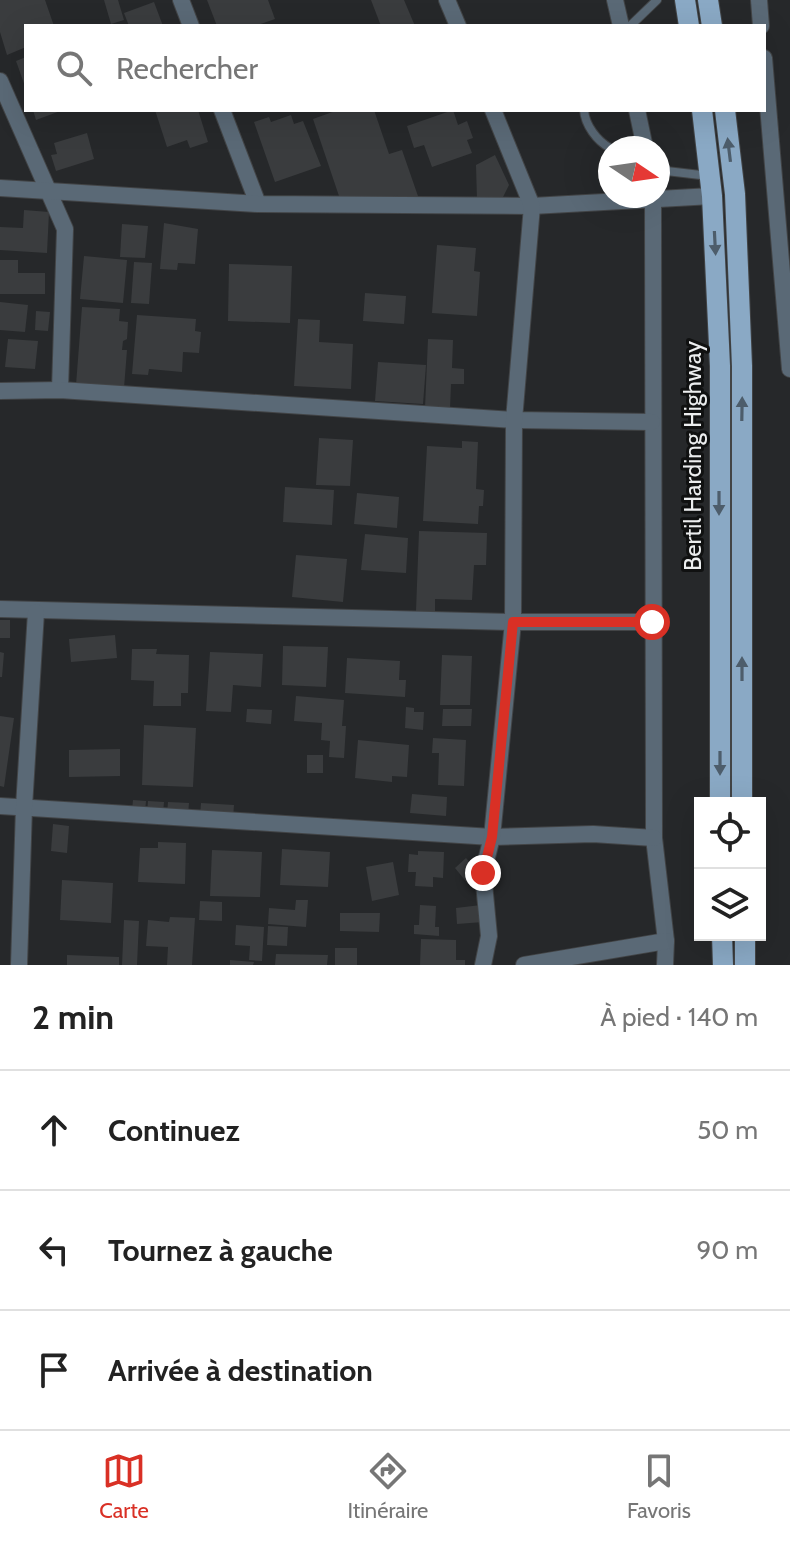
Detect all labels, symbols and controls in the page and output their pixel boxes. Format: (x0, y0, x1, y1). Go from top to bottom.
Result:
search box (24, 24, 766, 112)
icon: search (52, 46, 96, 90)
text: Rechercher (116, 50, 258, 87)
north arrow (598, 136, 670, 208)
one-way arrow (723, 137, 736, 162)
one-way arrow (709, 231, 722, 256)
street label: Bertil Harding Highway (678, 341, 707, 571)
one-way arrow (735, 396, 748, 421)
one-way arrow (713, 491, 725, 516)
route start (634, 604, 670, 640)
one-way arrow (736, 656, 748, 681)
one-way arrow (714, 751, 726, 776)
map controls (694, 797, 766, 941)
button: locate (694, 797, 766, 869)
route end (465, 855, 501, 891)
button: layers (694, 869, 766, 941)
text: 2 min (32, 996, 114, 1038)
text: À pied · 140 m (600, 1001, 758, 1033)
icon: ahead (32, 1108, 76, 1152)
text: Continuez (108, 1112, 240, 1149)
text: 50 m (697, 1114, 758, 1146)
icon: left (32, 1228, 76, 1272)
text: Tournez à gauche (108, 1232, 333, 1269)
text: 90 m (696, 1234, 758, 1266)
icon: arrive (32, 1348, 76, 1392)
text: Arrivée à destination (108, 1352, 373, 1389)
tab: Carte (99, 1449, 149, 1524)
tab: Itinéraire (347, 1449, 428, 1524)
tab: Favoris (627, 1449, 691, 1524)

